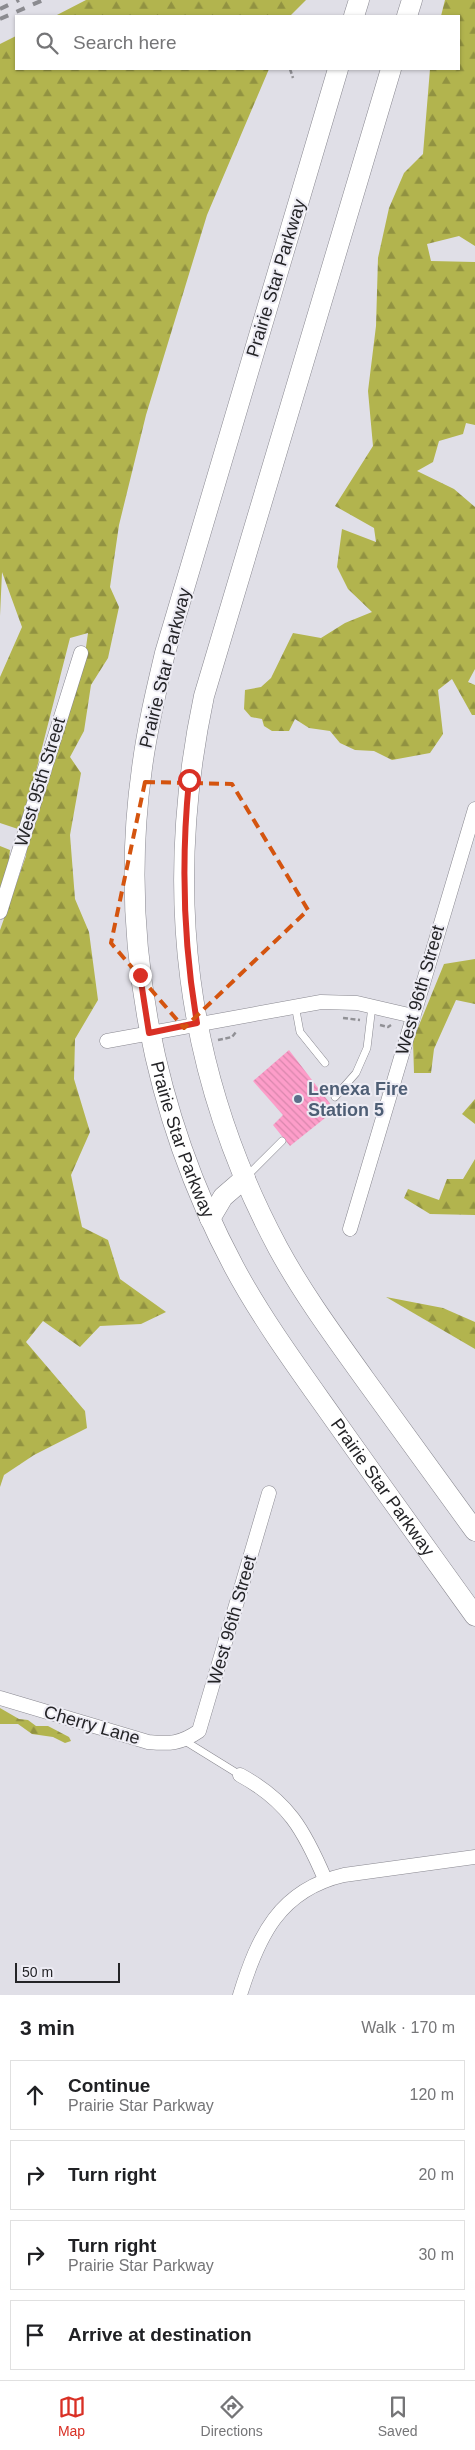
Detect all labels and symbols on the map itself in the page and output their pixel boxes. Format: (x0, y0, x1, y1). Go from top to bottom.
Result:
street label: Prairie Star Parkway (242, 197, 310, 359)
street label: Prairie Star Parkway (135, 586, 195, 750)
street label: West 95th Street (11, 715, 69, 849)
route start (178, 769, 201, 792)
street label: West 96th Street (392, 923, 448, 1057)
route end (129, 964, 152, 987)
street label: Prairie Star Parkway (147, 1059, 218, 1221)
place label: Lenexa Fire Station 5 (308, 1079, 408, 1120)
marker: Lenexa Fire Station 5 (292, 1093, 304, 1105)
street label: Prairie Star Parkway (327, 1415, 439, 1560)
street label: West 96th Street (204, 1553, 260, 1687)
street label: Cherry Lane (42, 1702, 142, 1748)
scale bar (15, 1960, 120, 1983)

